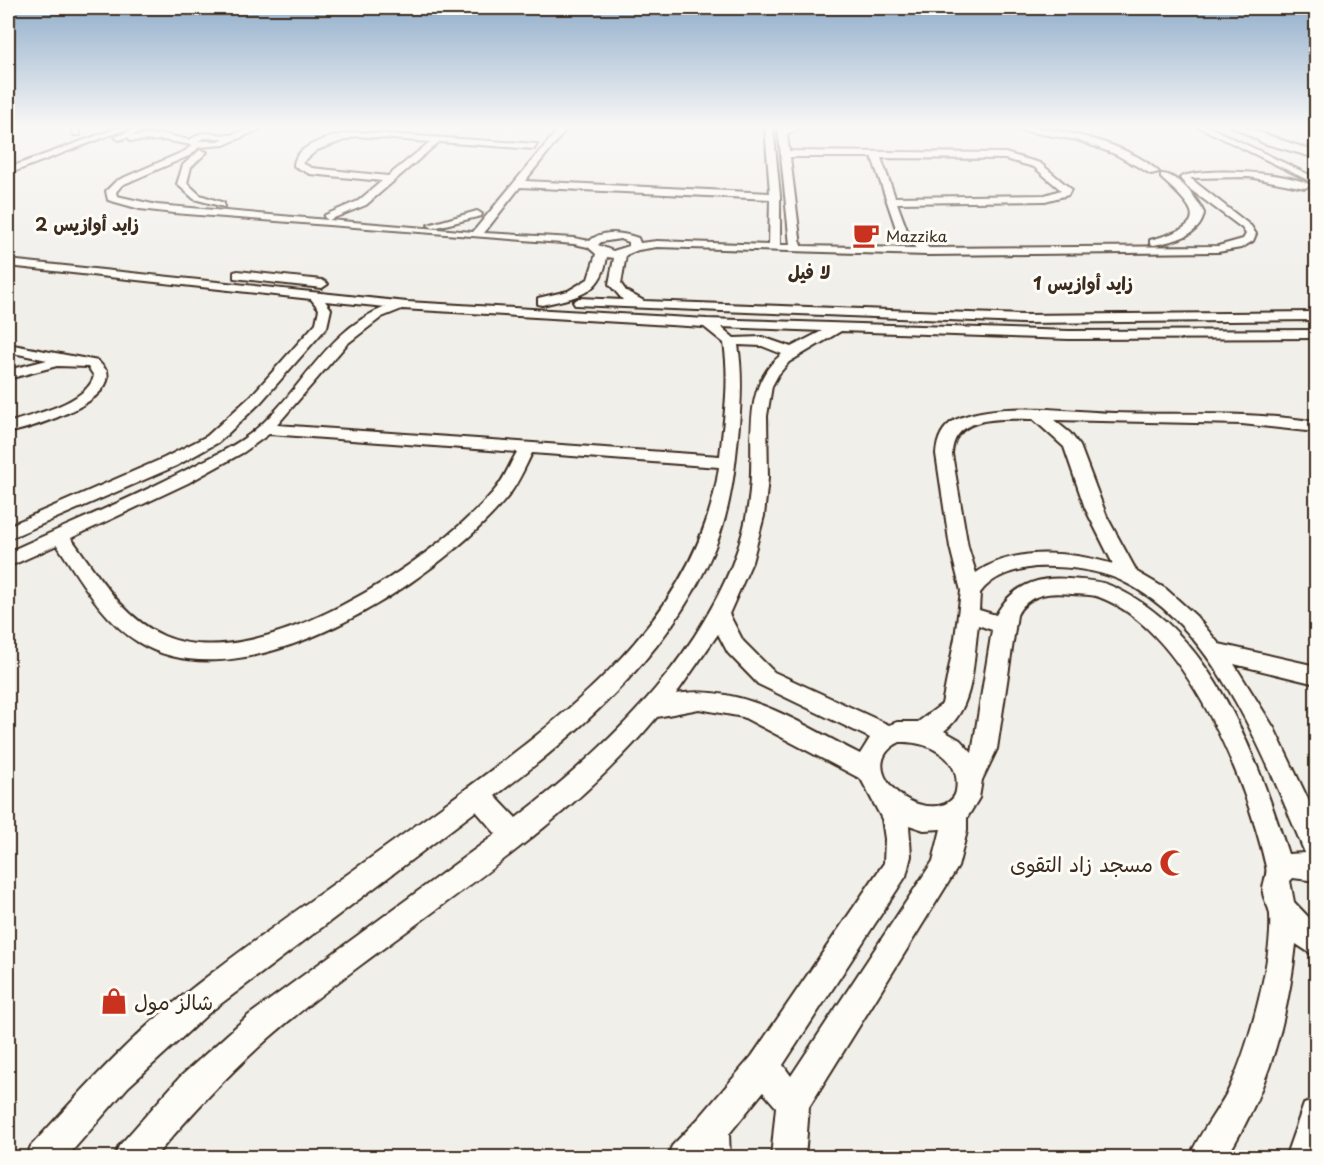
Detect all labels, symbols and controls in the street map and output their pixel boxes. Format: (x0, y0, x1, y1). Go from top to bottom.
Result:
district label: زايد أوازيس 2 (35, 210, 139, 237)
cafe icon: Mazzika (851, 220, 881, 250)
place label: Mazzika (886, 224, 948, 247)
district label: لا فيل (788, 258, 830, 285)
district label: زايد أوازيس 1 (1033, 269, 1133, 296)
place label: مسجد زاد التقوى (1010, 847, 1153, 879)
mosque icon: مسجد زاد التقوى (1158, 848, 1188, 878)
place label: شالز مول (134, 985, 213, 1017)
shop icon: شالز مول (99, 986, 129, 1016)

